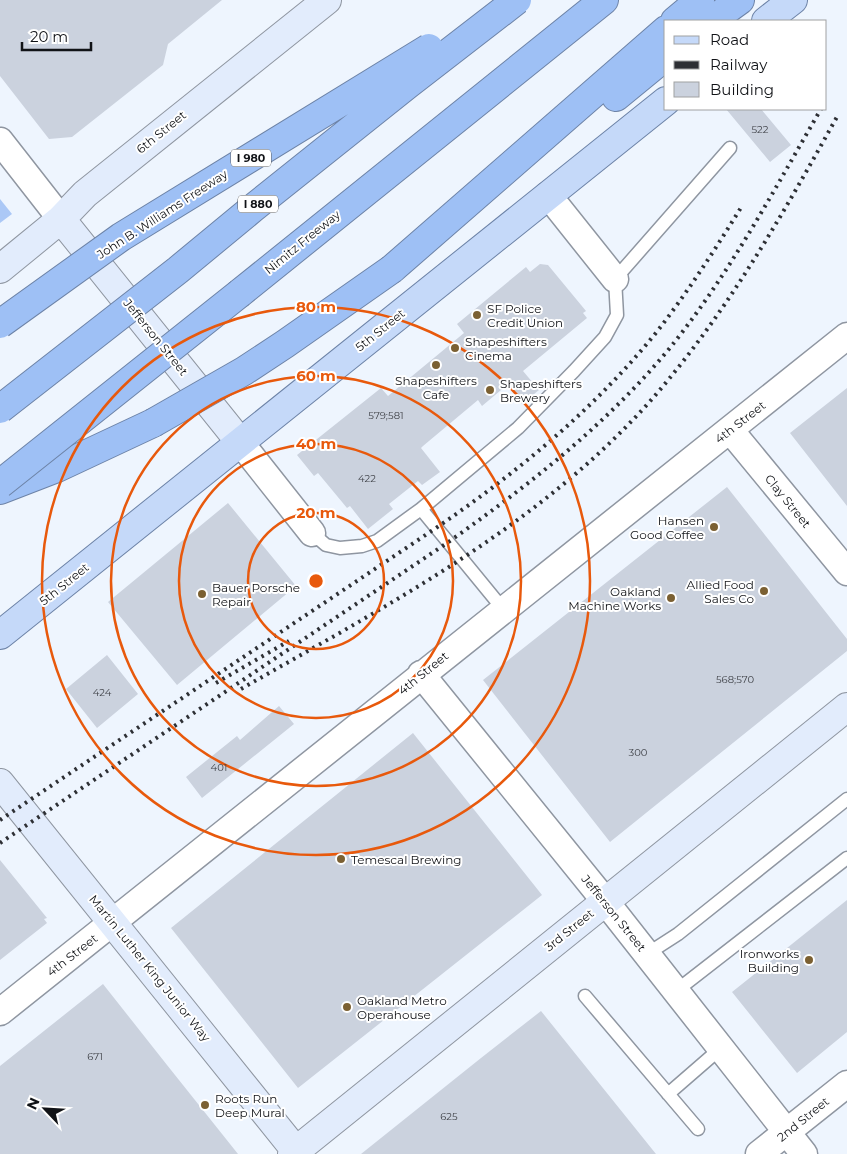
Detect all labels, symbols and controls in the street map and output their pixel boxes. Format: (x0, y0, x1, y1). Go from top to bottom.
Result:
scale bar (22, 20, 91, 52)
legend (664, 20, 827, 110)
text: 20 m (30, 27, 68, 46)
text: Road (710, 30, 749, 49)
text: Railway (710, 55, 768, 74)
text: Building (710, 80, 774, 99)
street label: 6th Street (133, 107, 189, 157)
house number: 522 (752, 123, 769, 136)
road number: I 980 (231, 150, 271, 167)
street label: John B. Williams Freeway (93, 166, 231, 262)
road number: I 880 (238, 195, 278, 212)
street label: Nimitz Freeway (261, 207, 343, 277)
street label: Jefferson Street (120, 295, 192, 378)
text: 80 m (296, 297, 336, 316)
place label: SF Police Credit Union (487, 301, 563, 330)
street label: 5th Street (352, 305, 408, 354)
marker: SF Police Credit Union (471, 309, 483, 321)
place label: Shapeshifters Cinema (465, 334, 547, 363)
marker: Shapeshifters Cinema (449, 342, 461, 354)
marker: Shapeshifters Cafe (430, 359, 442, 371)
text: 60 m (296, 366, 336, 385)
place label: Shapeshifters Cafe (395, 373, 477, 402)
place label: Shapeshifters Brewery (500, 376, 582, 405)
marker: Shapeshifters Brewery (484, 384, 496, 396)
street label: 4th Street (712, 397, 768, 446)
house number: 579;581 (368, 409, 404, 422)
text: 40 m (296, 434, 336, 453)
street label: Clay Street (762, 471, 814, 531)
house number: 422 (358, 472, 376, 485)
text: 20 m (296, 503, 336, 522)
place label: Hansen Good Coffee (630, 513, 704, 542)
marker: Hansen Good Coffee (708, 521, 720, 533)
street label: 5th Street (36, 559, 92, 608)
centre of rings (307, 572, 325, 590)
place label: Allied Food Sales Co (687, 577, 754, 606)
place label: Bauer Porsche Repair (212, 580, 300, 609)
place label: Oakland Machine Works (568, 584, 661, 613)
marker: Allied Food Sales Co (758, 585, 770, 597)
marker: Bauer Porsche Repair (196, 588, 208, 600)
marker: Oakland Machine Works (665, 592, 677, 604)
street label: 4th Street (395, 648, 451, 698)
house number: 568;570 (716, 673, 754, 686)
house number: 424 (93, 686, 112, 699)
house number: 300 (629, 746, 648, 759)
house number: 401 (211, 761, 227, 774)
place label: Temescal Brewing (351, 852, 461, 867)
marker: Temescal Brewing (335, 853, 347, 865)
street label: Jefferson Street (578, 871, 650, 954)
street label: Martin Luther King Junior Way (86, 892, 214, 1045)
street label: 3rd Street (541, 906, 597, 954)
street label: 4th Street (44, 930, 100, 979)
place label: Ironworks Building (740, 946, 799, 975)
marker: Ironworks Building (803, 954, 815, 966)
place label: Oakland Metro Operahouse (357, 993, 447, 1022)
marker: Oakland Metro Operahouse (341, 1001, 353, 1013)
house number: 671 (87, 1050, 103, 1063)
north arrow (20, 1084, 70, 1134)
place label: Roots Run Deep Mural (215, 1091, 285, 1120)
street label: 2nd Street (774, 1093, 832, 1144)
text: N (23, 1095, 44, 1112)
marker: Roots Run Deep Mural (199, 1099, 211, 1111)
house number: 625 (440, 1110, 458, 1123)

